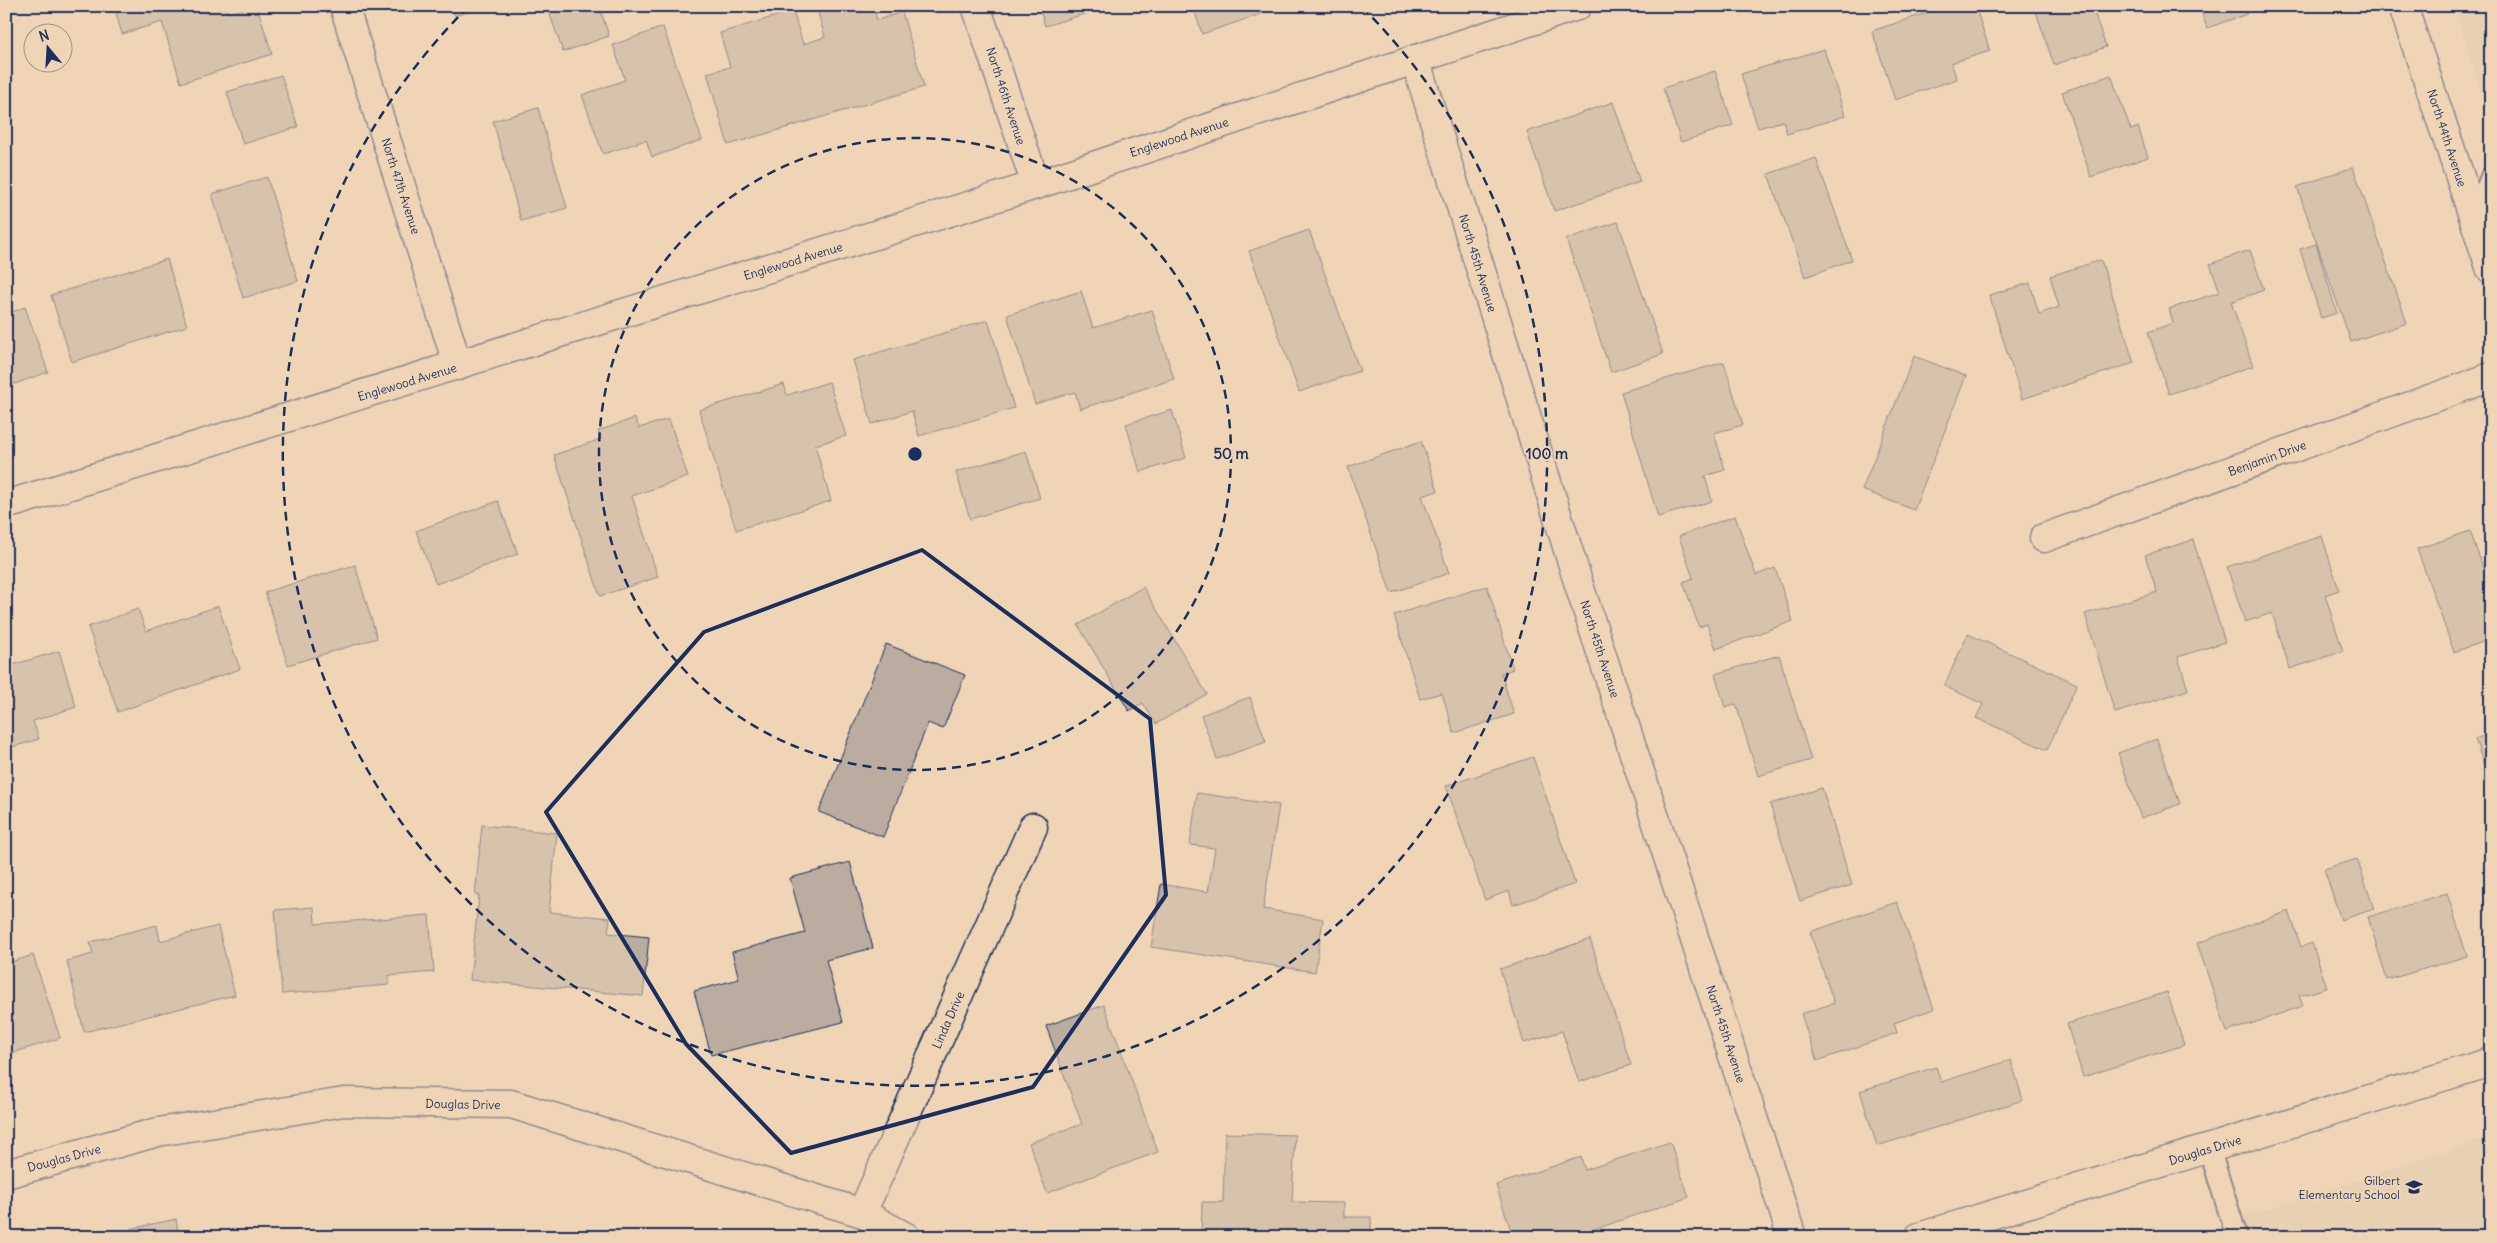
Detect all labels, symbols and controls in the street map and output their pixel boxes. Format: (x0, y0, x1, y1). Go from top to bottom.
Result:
north arrow (22, 22, 72, 72)
text: N (37, 26, 51, 46)
street label: North 46th Avenue (983, 45, 1029, 147)
street label: North 44th Avenue (2424, 87, 2470, 189)
street label: Englewood Avenue (1128, 114, 1230, 160)
street label: North 47th Avenue (378, 136, 424, 236)
street label: North 45th Avenue (1456, 212, 1500, 314)
street label: Englewood Avenue (742, 239, 844, 283)
street label: Englewood Avenue (356, 360, 458, 404)
street label: Benjamin Drive (2226, 437, 2308, 479)
text: 50 m (1213, 444, 1249, 463)
text: 100 m (1526, 444, 1568, 463)
centre of rings (906, 445, 924, 463)
street label: North 45th Avenue (1577, 598, 1623, 700)
street label: North 45th Avenue (1703, 983, 1749, 1085)
street label: Linda Drive (929, 989, 967, 1051)
street label: Douglas Drive (425, 1096, 501, 1112)
street label: Douglas Drive (2167, 1132, 2243, 1168)
street label: Douglas Drive (26, 1141, 102, 1175)
place label: Gilbert Elementary School (2299, 1173, 2400, 1202)
school or university icon: Gilbert Elementary School (2404, 1177, 2424, 1197)

